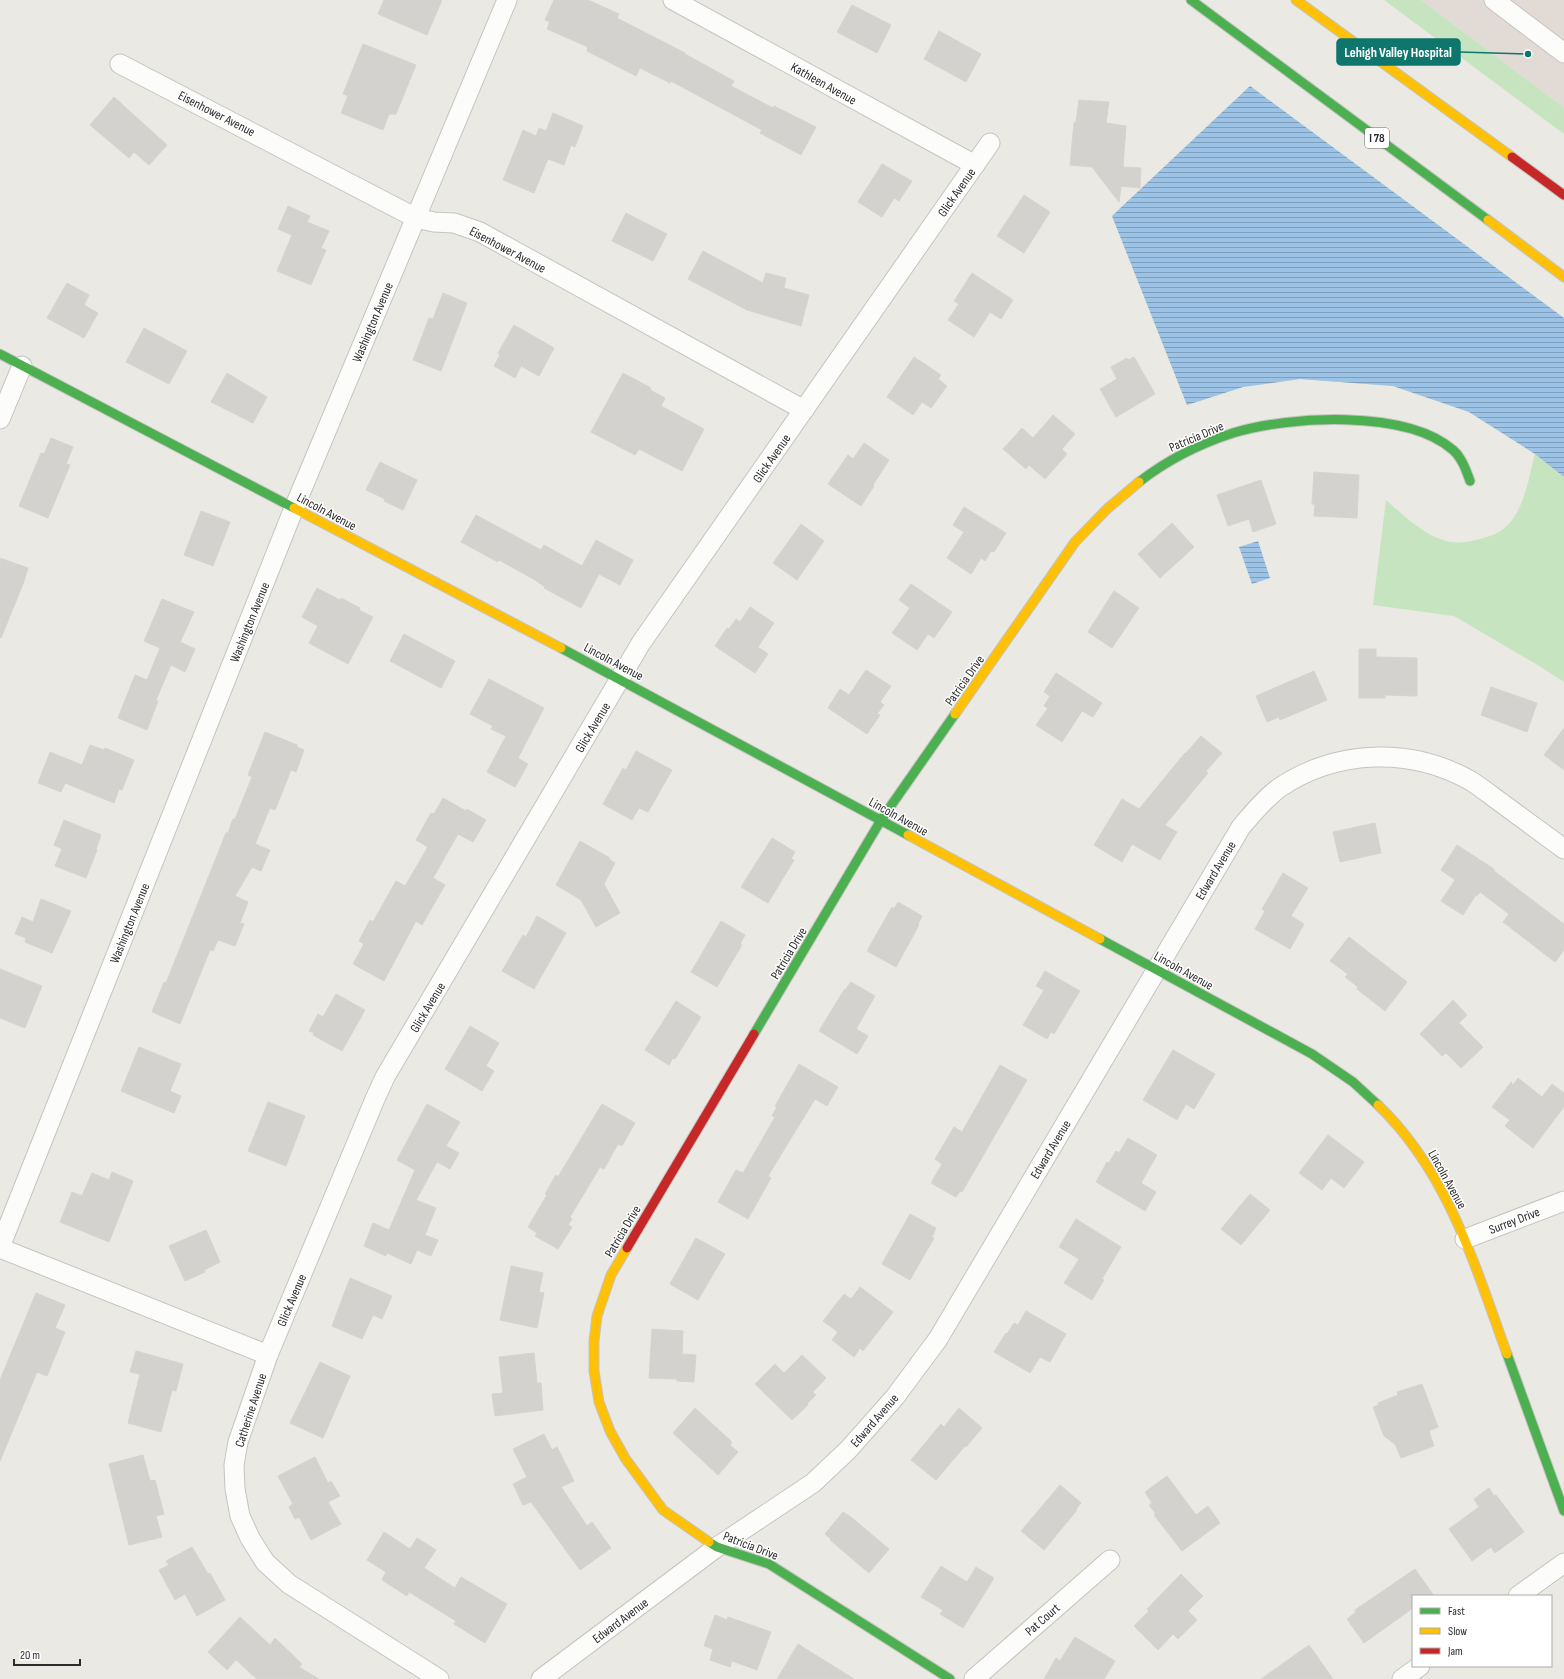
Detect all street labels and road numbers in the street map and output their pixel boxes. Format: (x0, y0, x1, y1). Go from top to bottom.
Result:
street label: Kathleen Avenue (788, 59, 859, 108)
street label: Eisenhower Avenue (175, 88, 258, 140)
road number: I 78 (1365, 128, 1389, 148)
street label: Glick Avenue (934, 165, 979, 220)
street label: Eisenhower Avenue (467, 223, 548, 277)
street label: Washington Avenue (349, 280, 397, 365)
street label: Patricia Drive (1167, 418, 1226, 456)
street label: Glick Avenue (749, 431, 794, 486)
street label: Lincoln Avenue (294, 490, 359, 534)
street label: Washington Avenue (227, 580, 273, 665)
street label: Lincoln Avenue (581, 640, 646, 684)
street label: Patricia Drive (942, 652, 988, 709)
street label: Glick Avenue (572, 700, 614, 755)
street label: Lincoln Avenue (866, 794, 931, 840)
street label: Edward Avenue (1192, 838, 1240, 903)
street label: Washington Avenue (107, 881, 153, 966)
street label: Patricia Drive (767, 925, 811, 982)
street label: Lincoln Avenue (1151, 948, 1216, 994)
street label: Glick Avenue (407, 980, 449, 1035)
street label: Edward Avenue (1027, 1117, 1075, 1182)
street label: Lincoln Avenue (1424, 1147, 1470, 1212)
street label: Patricia Drive (601, 1203, 645, 1260)
street label: Surrey Drive (1487, 1204, 1542, 1238)
street label: Glick Avenue (274, 1272, 310, 1329)
street label: Catherine Avenue (232, 1371, 270, 1449)
street label: Edward Avenue (847, 1391, 902, 1451)
street label: Patricia Drive (721, 1528, 781, 1564)
street label: Edward Avenue (590, 1595, 652, 1647)
street label: Pat Court (1022, 1600, 1063, 1639)

